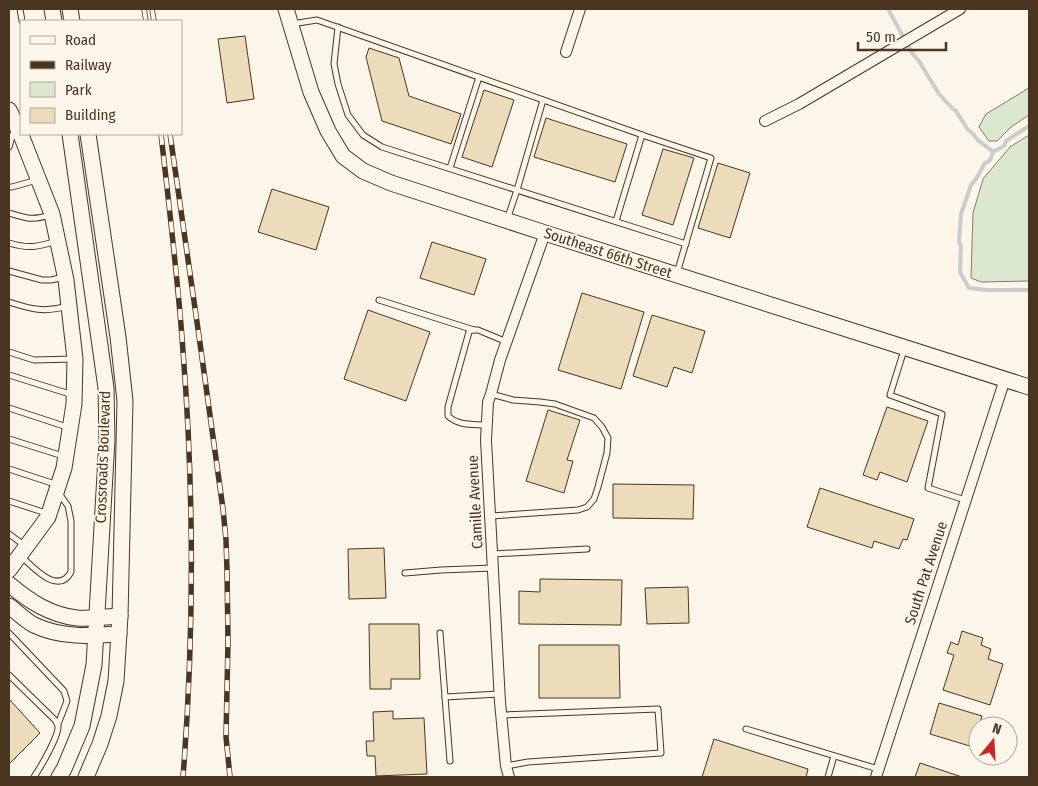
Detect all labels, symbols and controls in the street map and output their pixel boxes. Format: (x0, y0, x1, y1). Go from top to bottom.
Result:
legend (20, 20, 182, 135)
scale bar (858, 20, 946, 52)
text: 50 m (866, 28, 896, 46)
text: Road (65, 31, 96, 49)
text: Railway (65, 56, 112, 74)
text: Park (65, 81, 92, 99)
text: Building (65, 106, 116, 124)
street label: Southeast 66th Street (542, 224, 674, 282)
street label: Crossroads Boulevard (92, 390, 114, 524)
street label: Camille Avenue (464, 455, 486, 549)
street label: South Pat Avenue (901, 519, 951, 627)
north arrow (968, 716, 1018, 766)
text: N (990, 720, 1003, 738)

